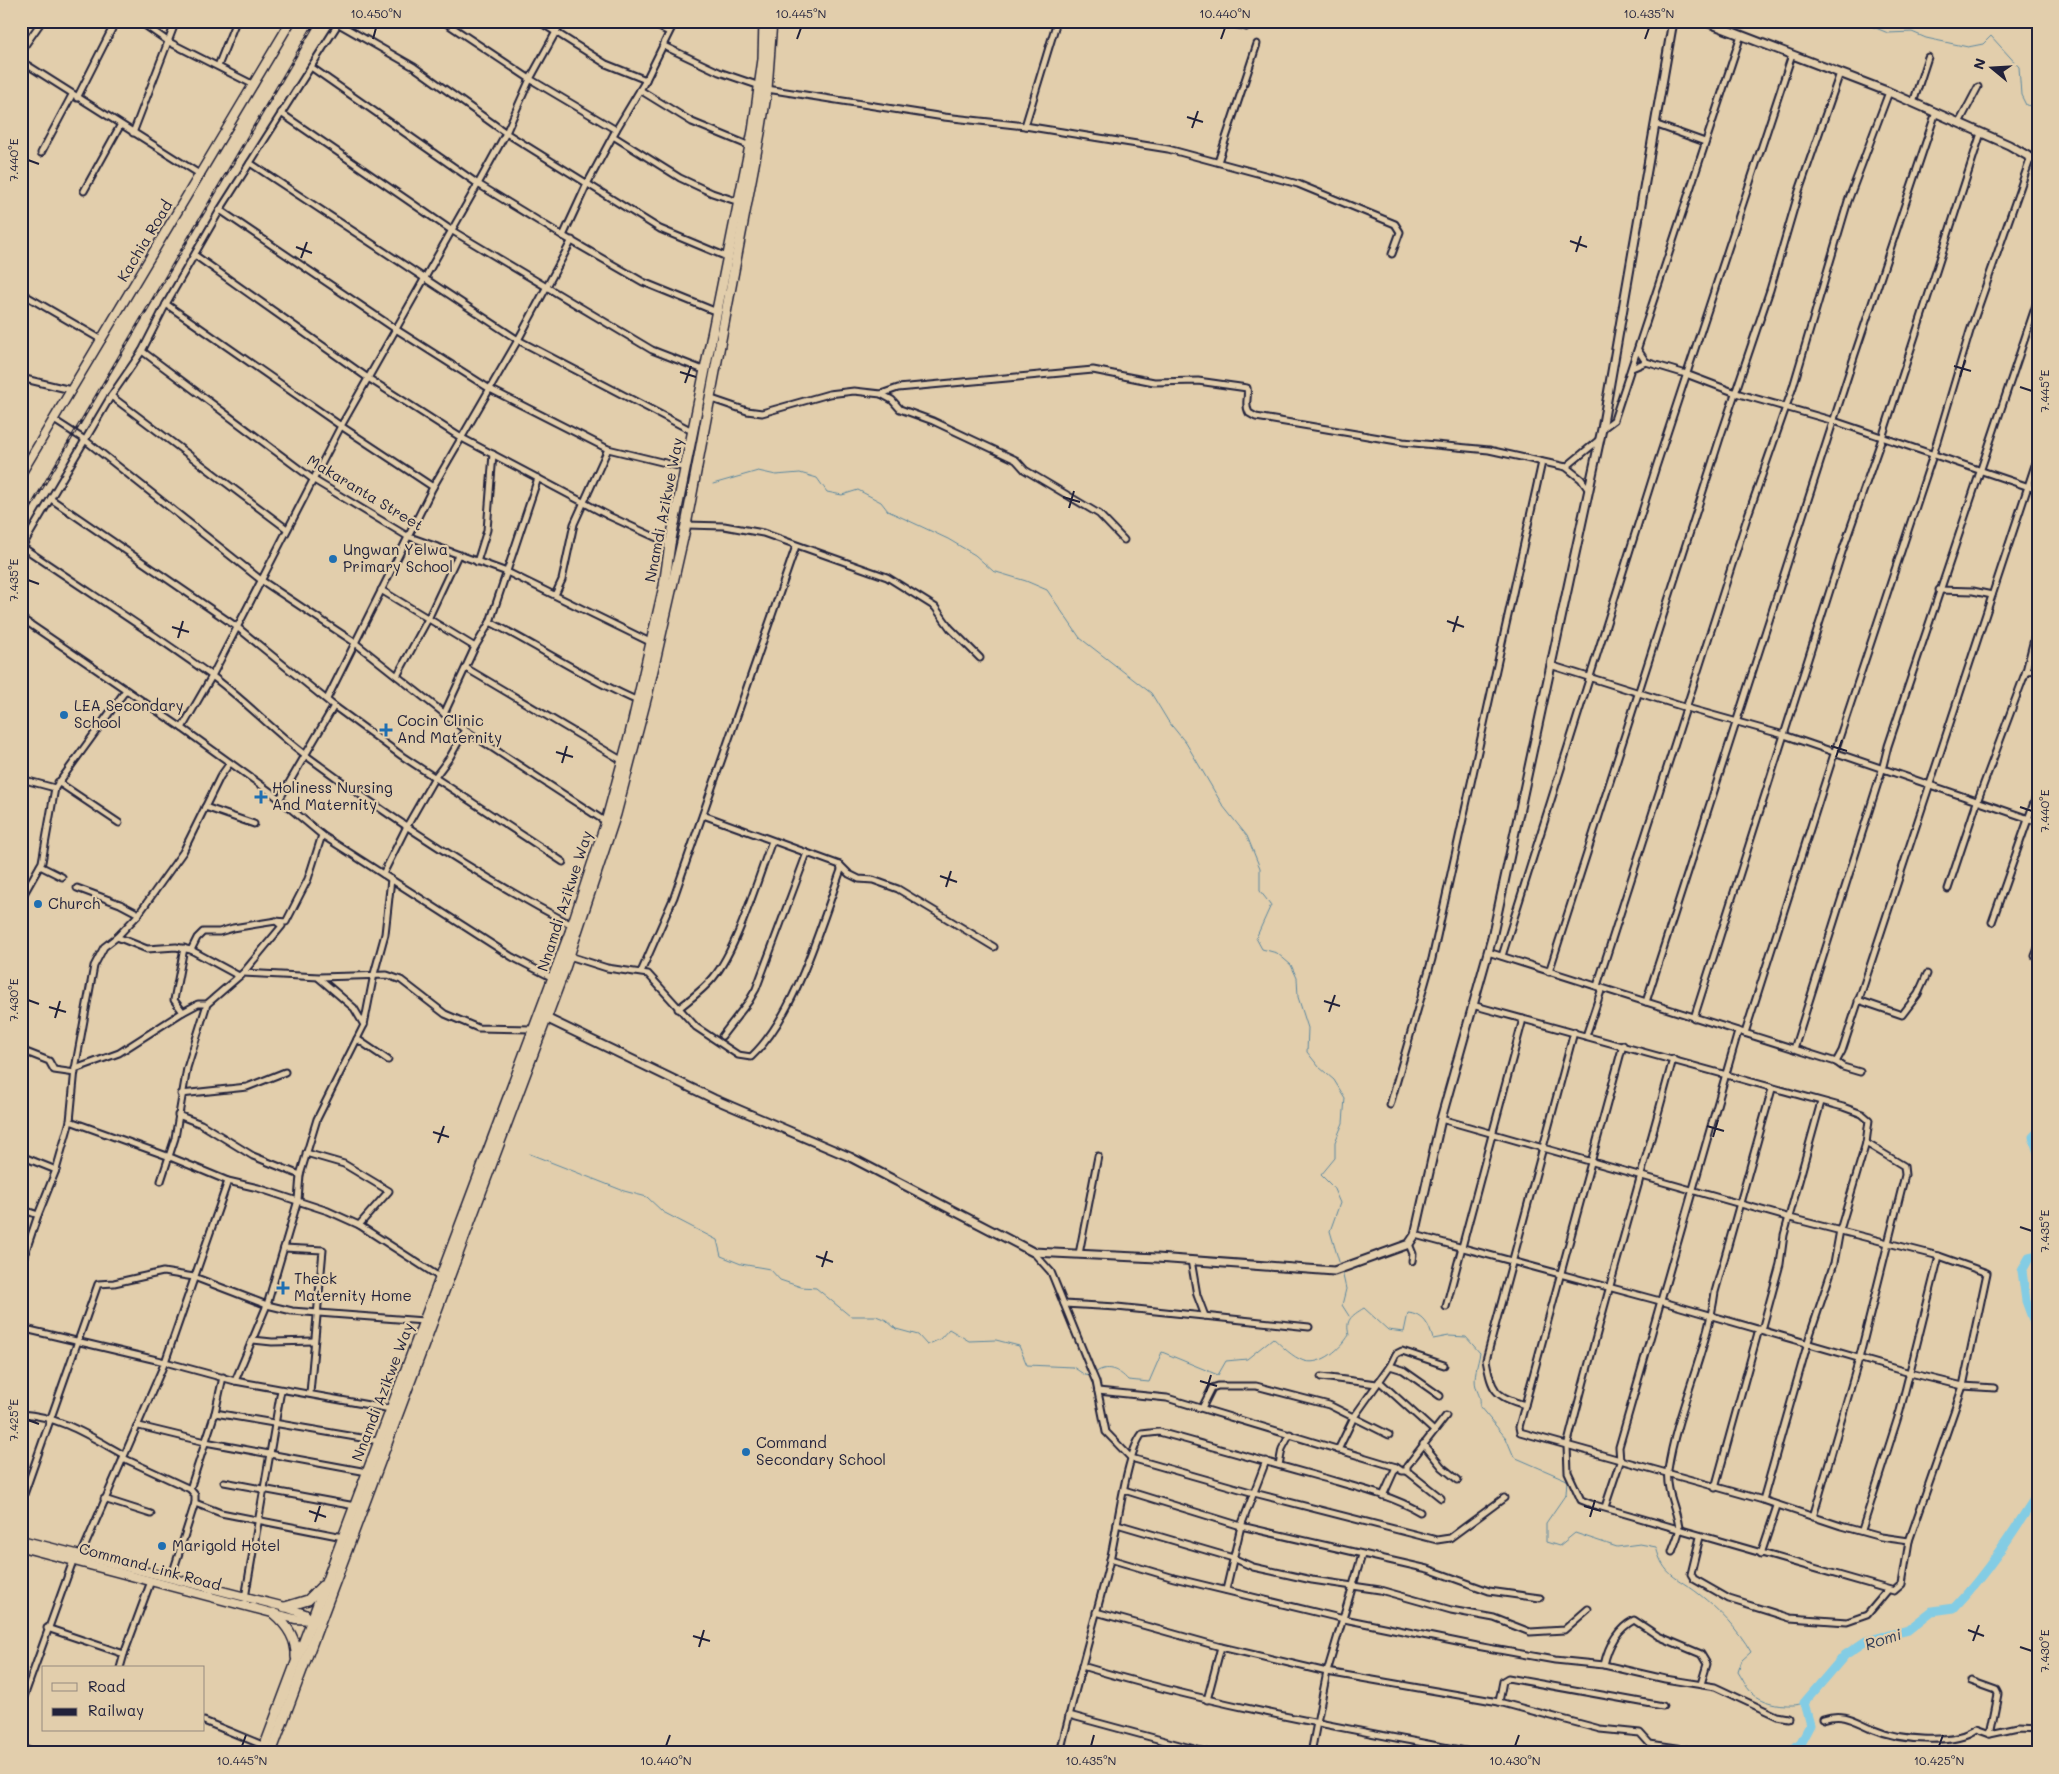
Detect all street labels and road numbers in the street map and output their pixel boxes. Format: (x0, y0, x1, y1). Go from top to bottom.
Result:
street label: Kachia Road (112, 196, 176, 285)
street label: Nnamdi Azikwe Way (639, 436, 687, 584)
street label: Makaranta Street (304, 450, 427, 535)
street label: Nnamdi Azikwe Way (532, 828, 596, 974)
street label: Nnamdi Azikwe Way (346, 1319, 418, 1464)
street label: Command Link Road (77, 1537, 224, 1595)

